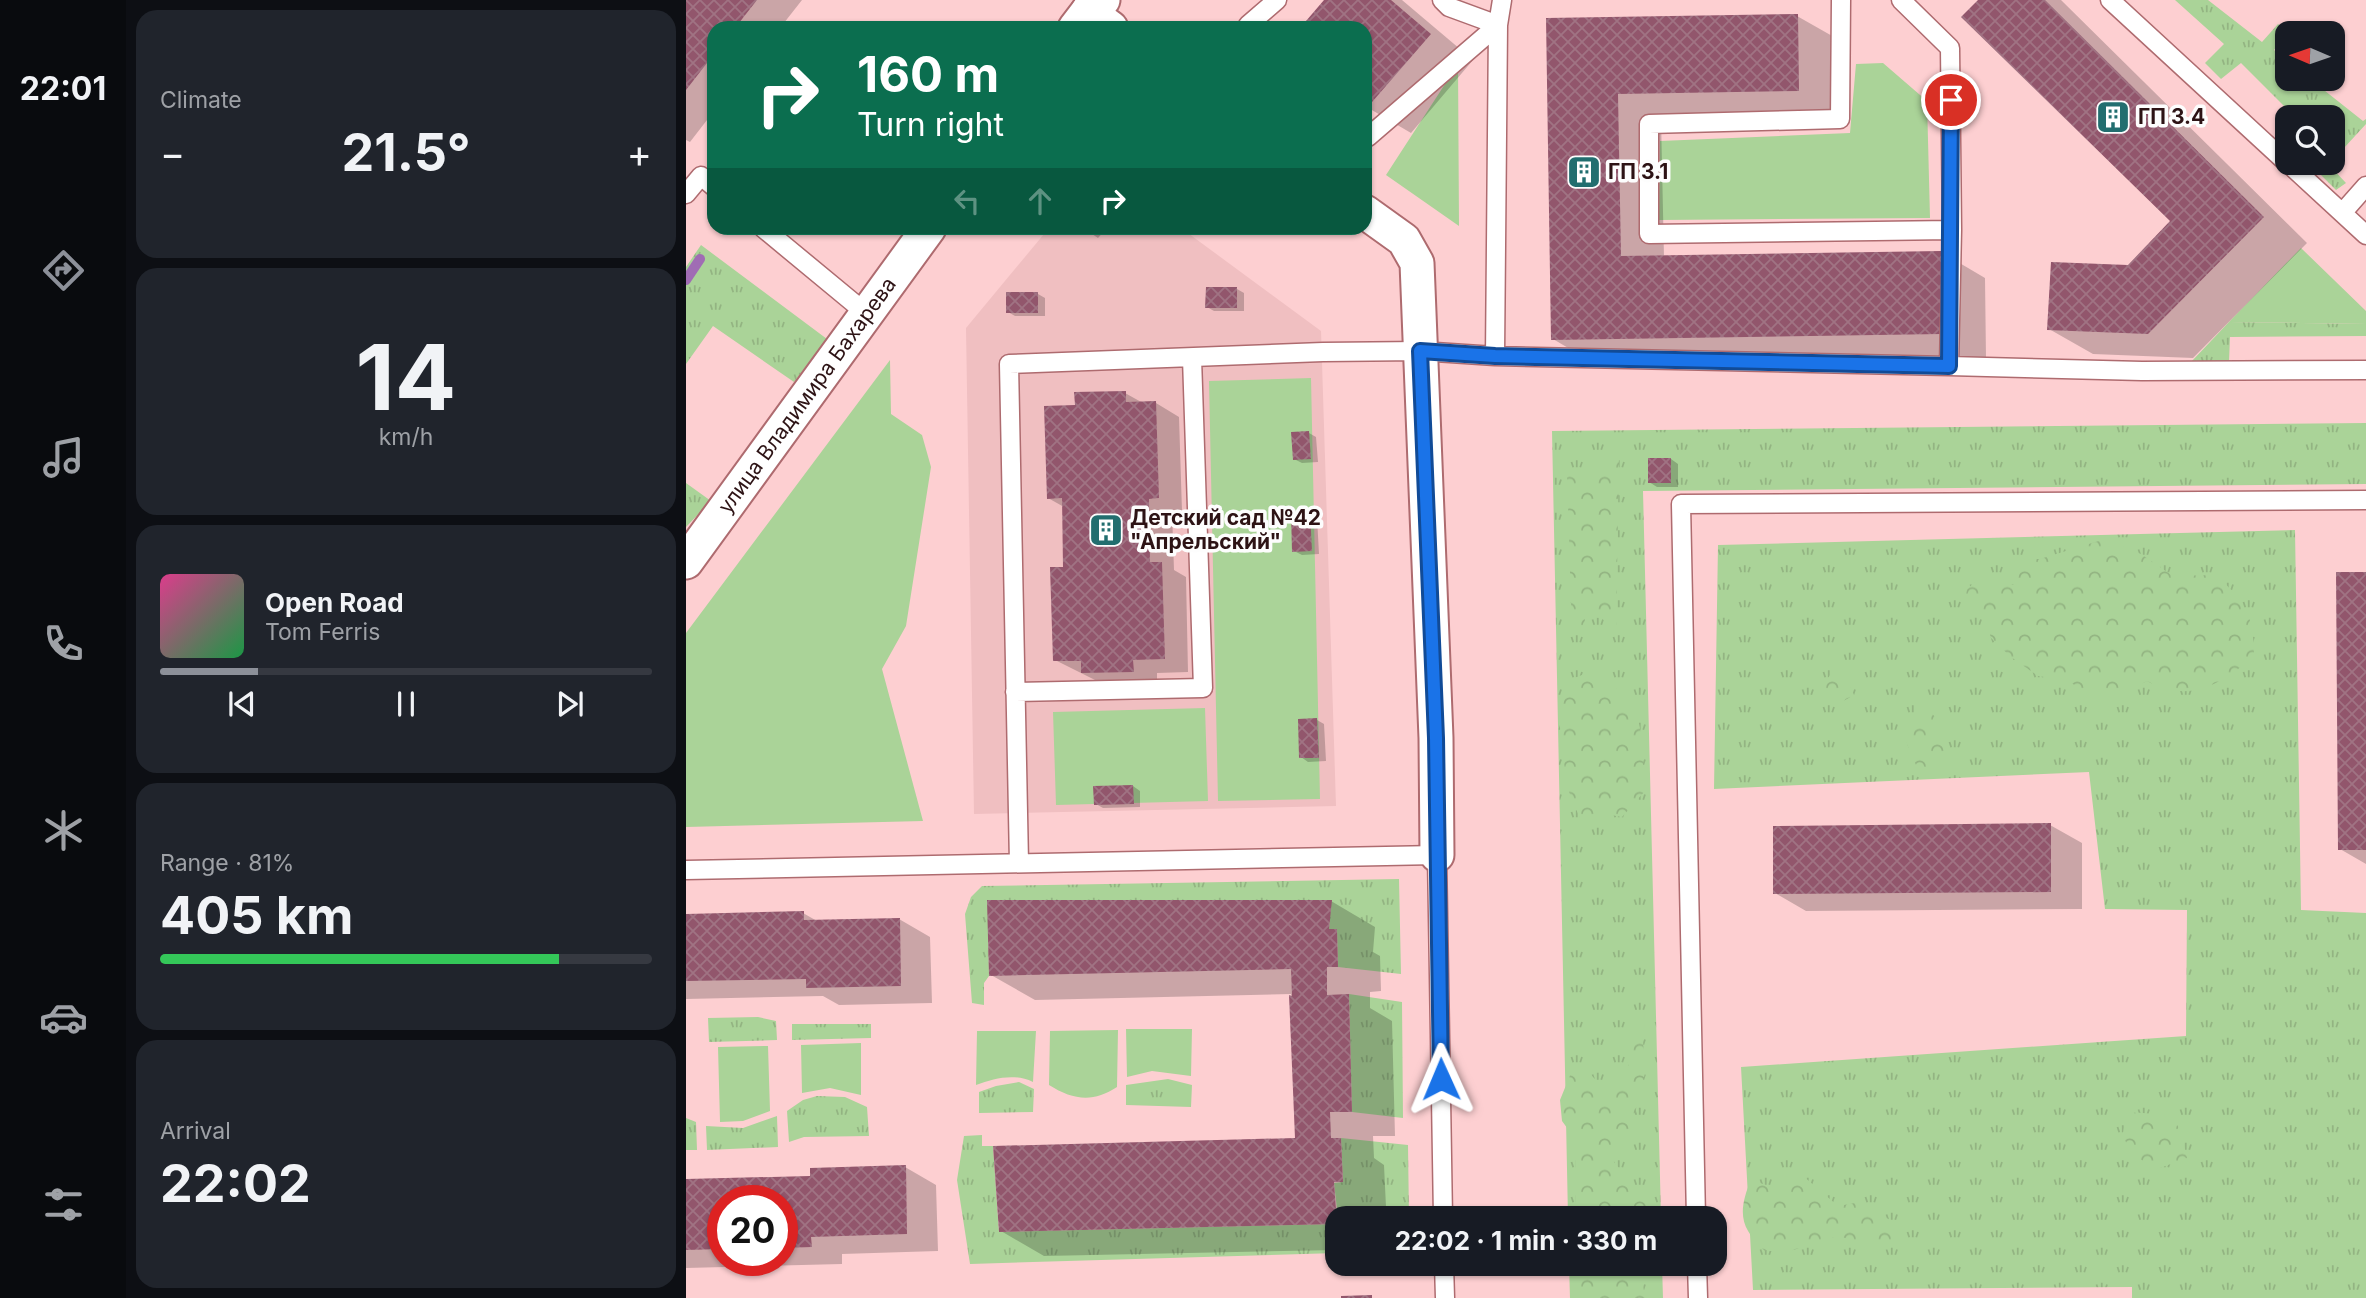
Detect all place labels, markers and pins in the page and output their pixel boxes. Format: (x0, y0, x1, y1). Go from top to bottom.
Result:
pin (1921, 70, 1981, 130)
building icon: ГП 3.4 (2094, 98, 2132, 136)
place label: ГП 3.4 (2138, 104, 2205, 129)
building icon: ГП 3.1 (1565, 153, 1603, 191)
place label: ГП 3.1 (1608, 159, 1668, 184)
place label: Детский сад №42 "Апрельский" (1130, 505, 1321, 554)
building icon: Детский сад №42 "Апрельский" (1087, 511, 1125, 549)

